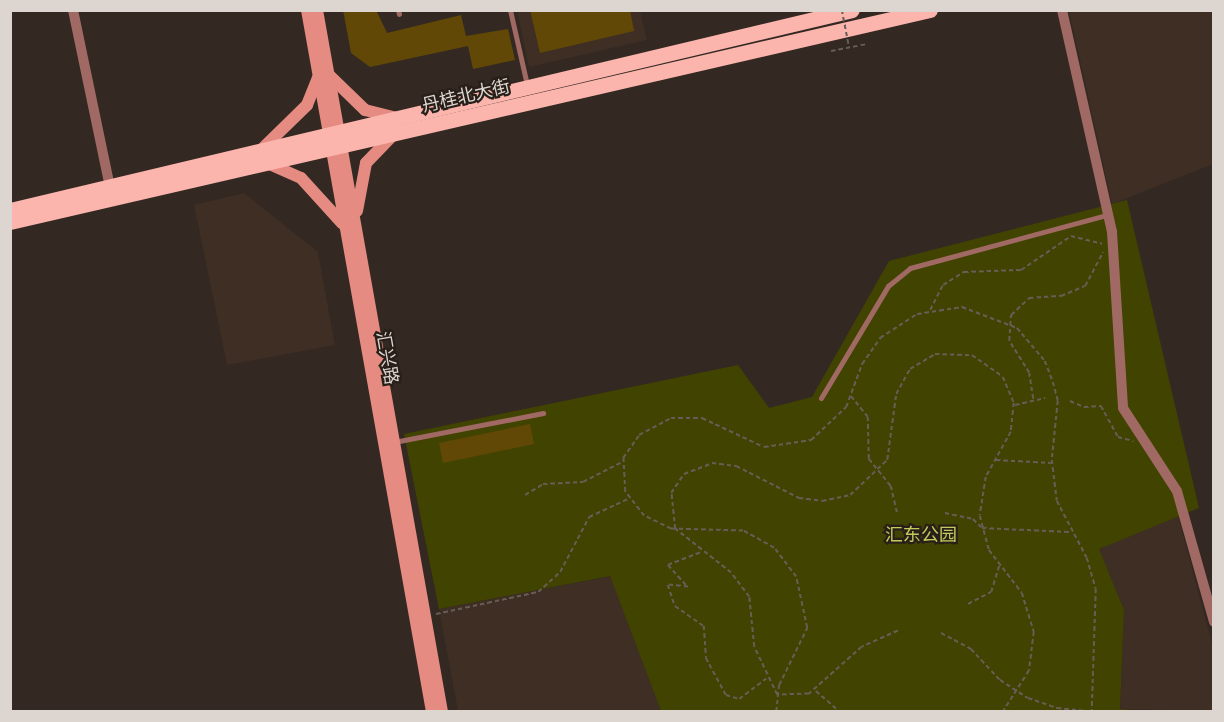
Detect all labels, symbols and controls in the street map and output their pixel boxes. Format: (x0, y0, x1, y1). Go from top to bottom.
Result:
street label: 丹桂北大街 (420, 75, 512, 117)
street label: 汇兴路 (372, 330, 402, 386)
park label: 汇东公园 (885, 524, 957, 546)

